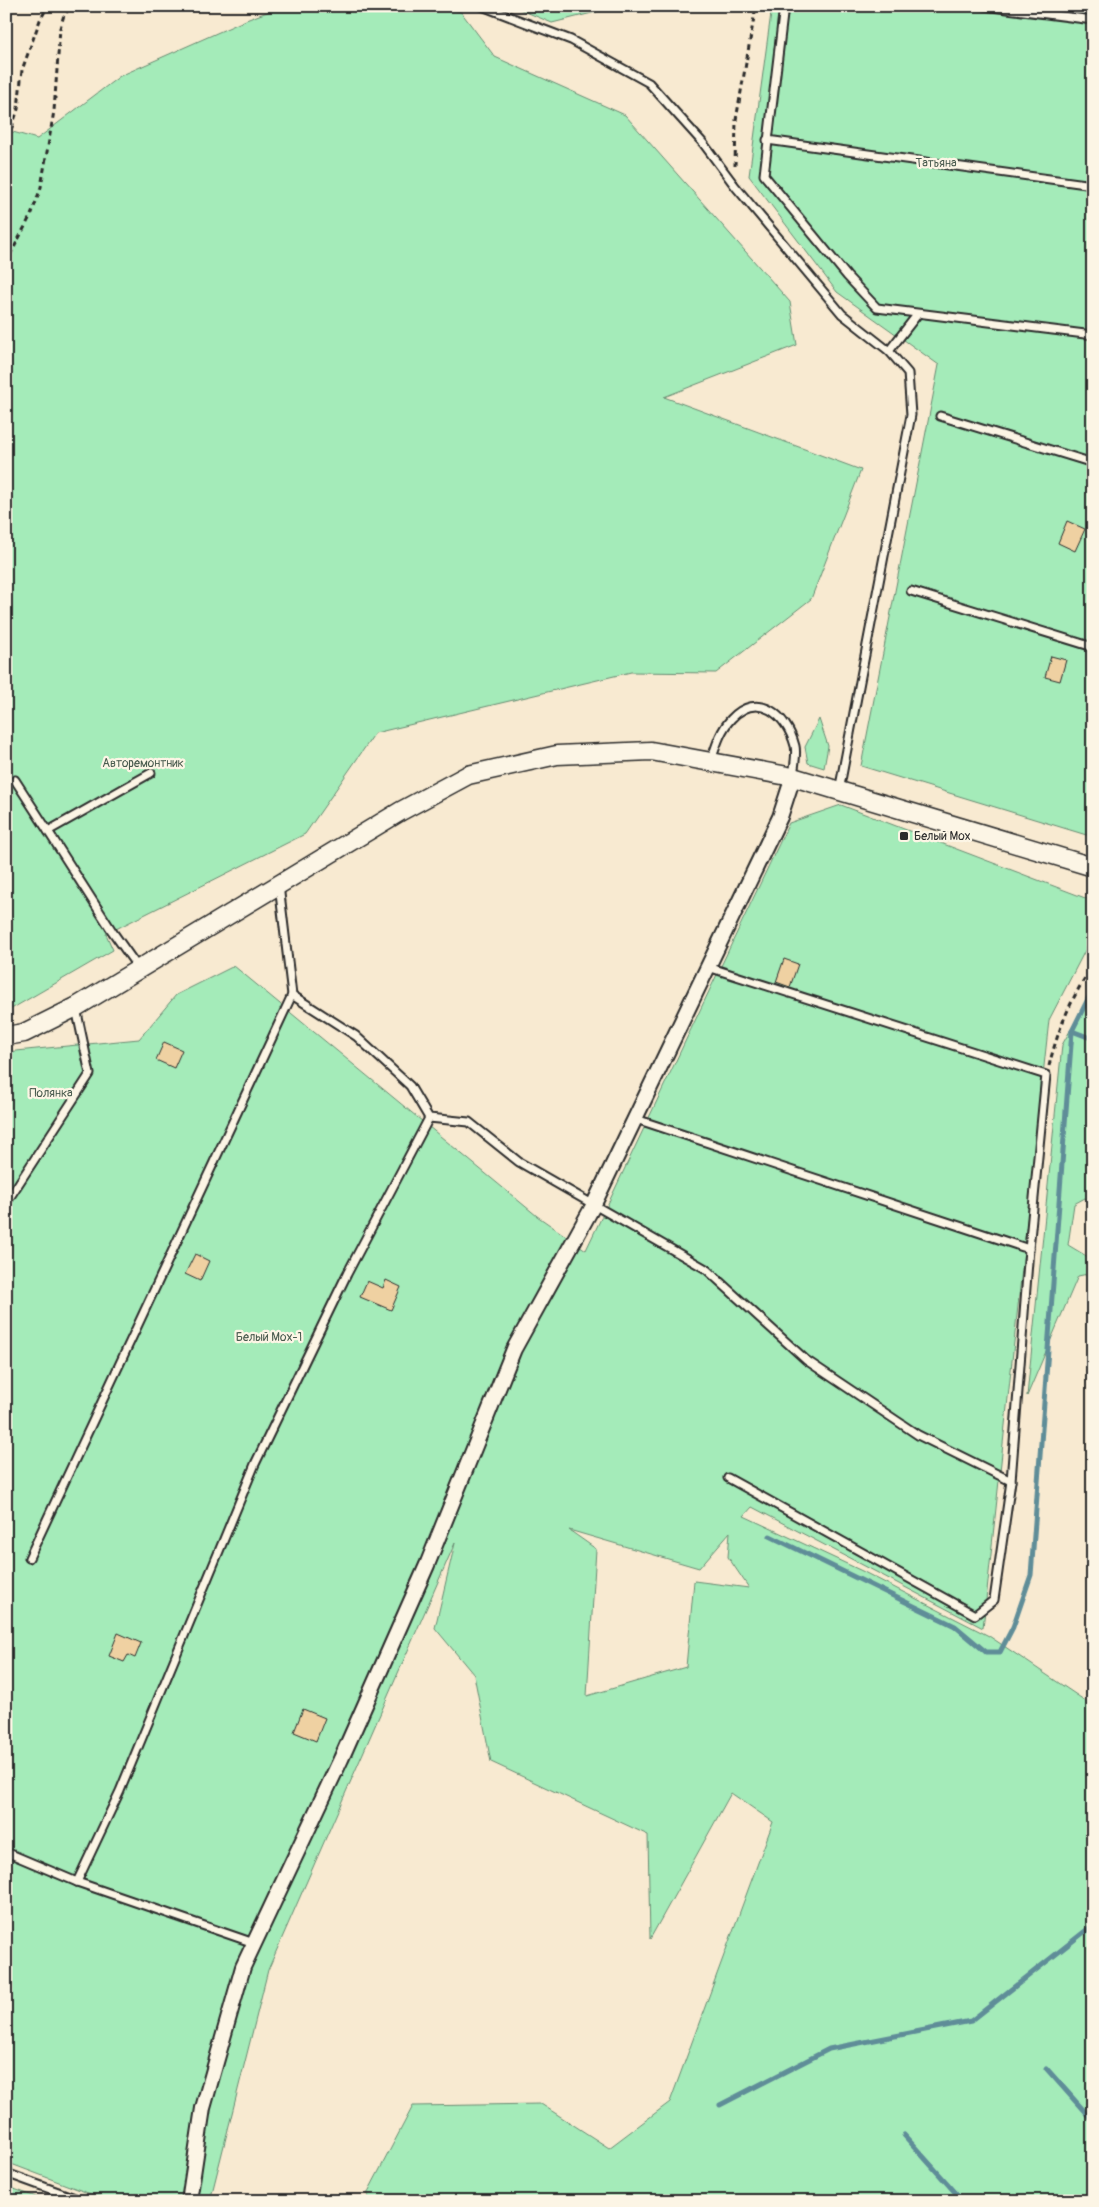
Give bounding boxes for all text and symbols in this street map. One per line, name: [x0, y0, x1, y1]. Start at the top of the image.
park label: Татьяна: [916, 156, 957, 171]
park label: Авторемонтник: [102, 756, 184, 771]
place label: Белый Мох: [914, 829, 971, 844]
marker: Белый Мох: [898, 830, 910, 842]
park label: Полянка: [29, 1086, 73, 1101]
park label: Белый Мох-1: [236, 1330, 302, 1345]

